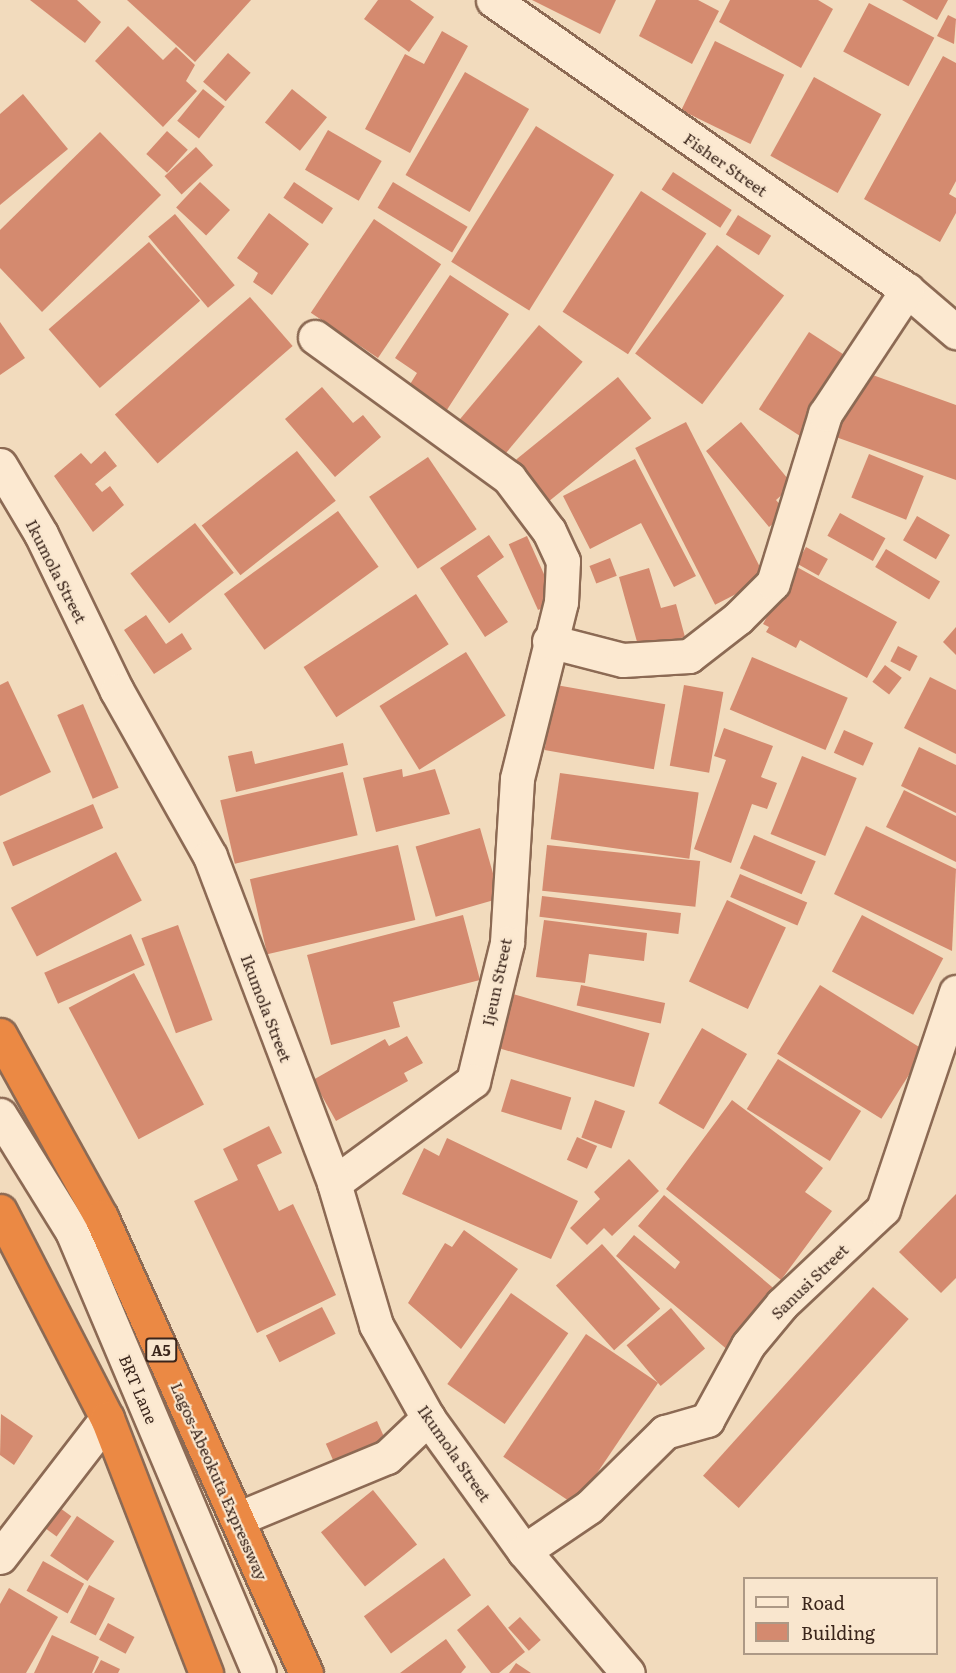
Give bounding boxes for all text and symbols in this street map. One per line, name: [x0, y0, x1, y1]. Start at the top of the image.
street label: Fisher Street: [681, 128, 771, 200]
street label: Ikumola Street: [23, 516, 91, 626]
street label: Ijeun Street: [477, 936, 515, 1028]
street label: Ikumola Street: [238, 951, 296, 1065]
street label: Sanusi Street: [766, 1239, 852, 1323]
road number: A5: [144, 1338, 178, 1362]
street label: BRT Lane: [116, 1351, 162, 1427]
street label: Lagos-Abeokuta Expressway: [168, 1379, 272, 1583]
street label: Ikumola Street: [415, 1401, 495, 1505]
legend: [743, 1577, 938, 1655]
text: Road: [801, 1589, 845, 1616]
text: Building: [801, 1619, 875, 1646]

